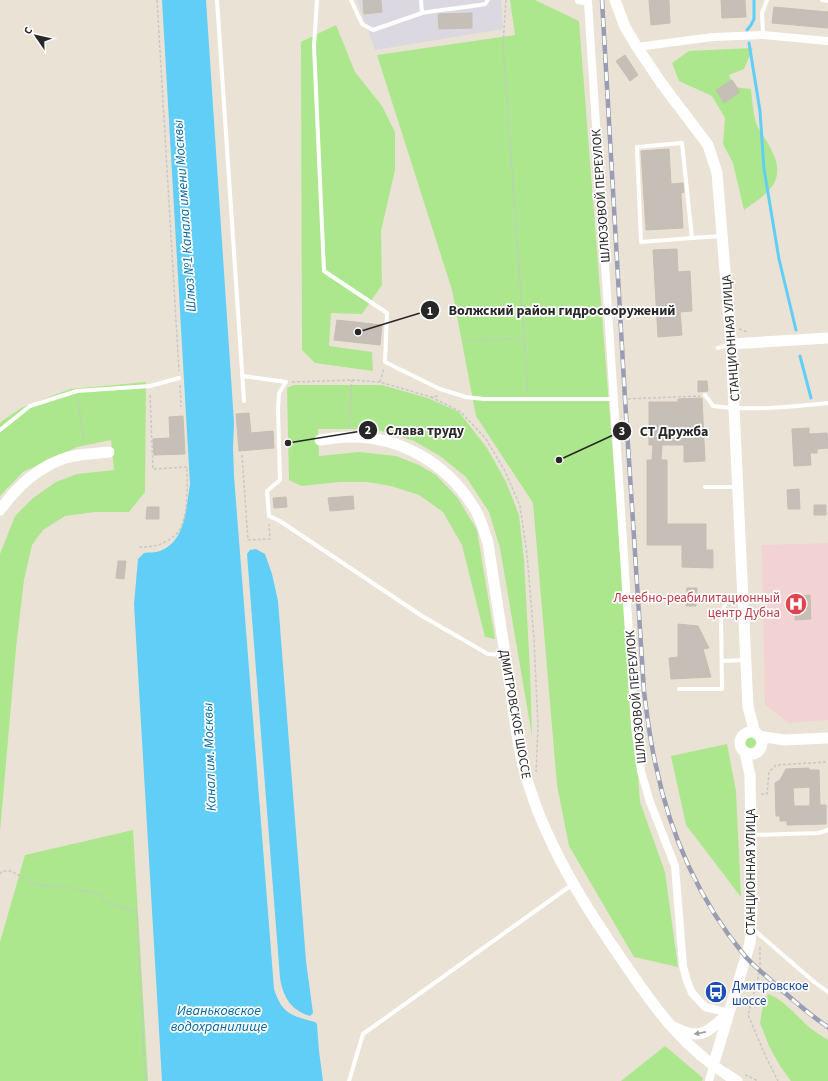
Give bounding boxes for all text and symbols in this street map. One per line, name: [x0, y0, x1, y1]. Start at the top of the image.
north arrow: [16, 16, 56, 56]
text: С: [20, 23, 36, 38]
water label: Шлюз №1 Канала имени Москвы: [168, 119, 202, 313]
street label: ШЛЮЗОВОЙ ПЕРЕУЛОК: [587, 128, 615, 263]
street label: СТАНЦИОННАЯ УЛИЦА: [718, 273, 744, 402]
callout: Волжский район гидросооружений: [420, 297, 683, 323]
text: Волжский район гидросооружений: [449, 301, 675, 321]
text: 1: [427, 303, 433, 320]
callout: Слава труду: [358, 417, 472, 443]
callout: СТ Дружба: [612, 418, 716, 444]
text: Слава труду: [386, 421, 465, 441]
text: 2: [365, 422, 371, 439]
text: СТ Дружба: [640, 422, 708, 442]
text: 3: [619, 423, 625, 440]
place label: Лечебно-реабилитационный центр Дубна: [613, 589, 780, 622]
hospital icon: Лечебно-реабилитационный центр Дубна: [783, 591, 809, 617]
street label: ШЛЮЗОВОЙ ПЕРЕУЛОК: [621, 629, 651, 764]
street label: ДМИТРОВСКОЕ ШОССЕ: [495, 648, 535, 780]
water label: Канал им. Москвы: [198, 702, 222, 812]
street label: СТАНЦИОННАЯ УЛИЦА: [742, 808, 760, 935]
place label: Дмитровское шоссе: [732, 977, 808, 1010]
bus stop icon: Дмитровское шоссе: [703, 979, 729, 1005]
water label: Иваньковское водохранилище: [171, 1001, 268, 1037]
one-way arrow: [694, 1030, 707, 1036]

